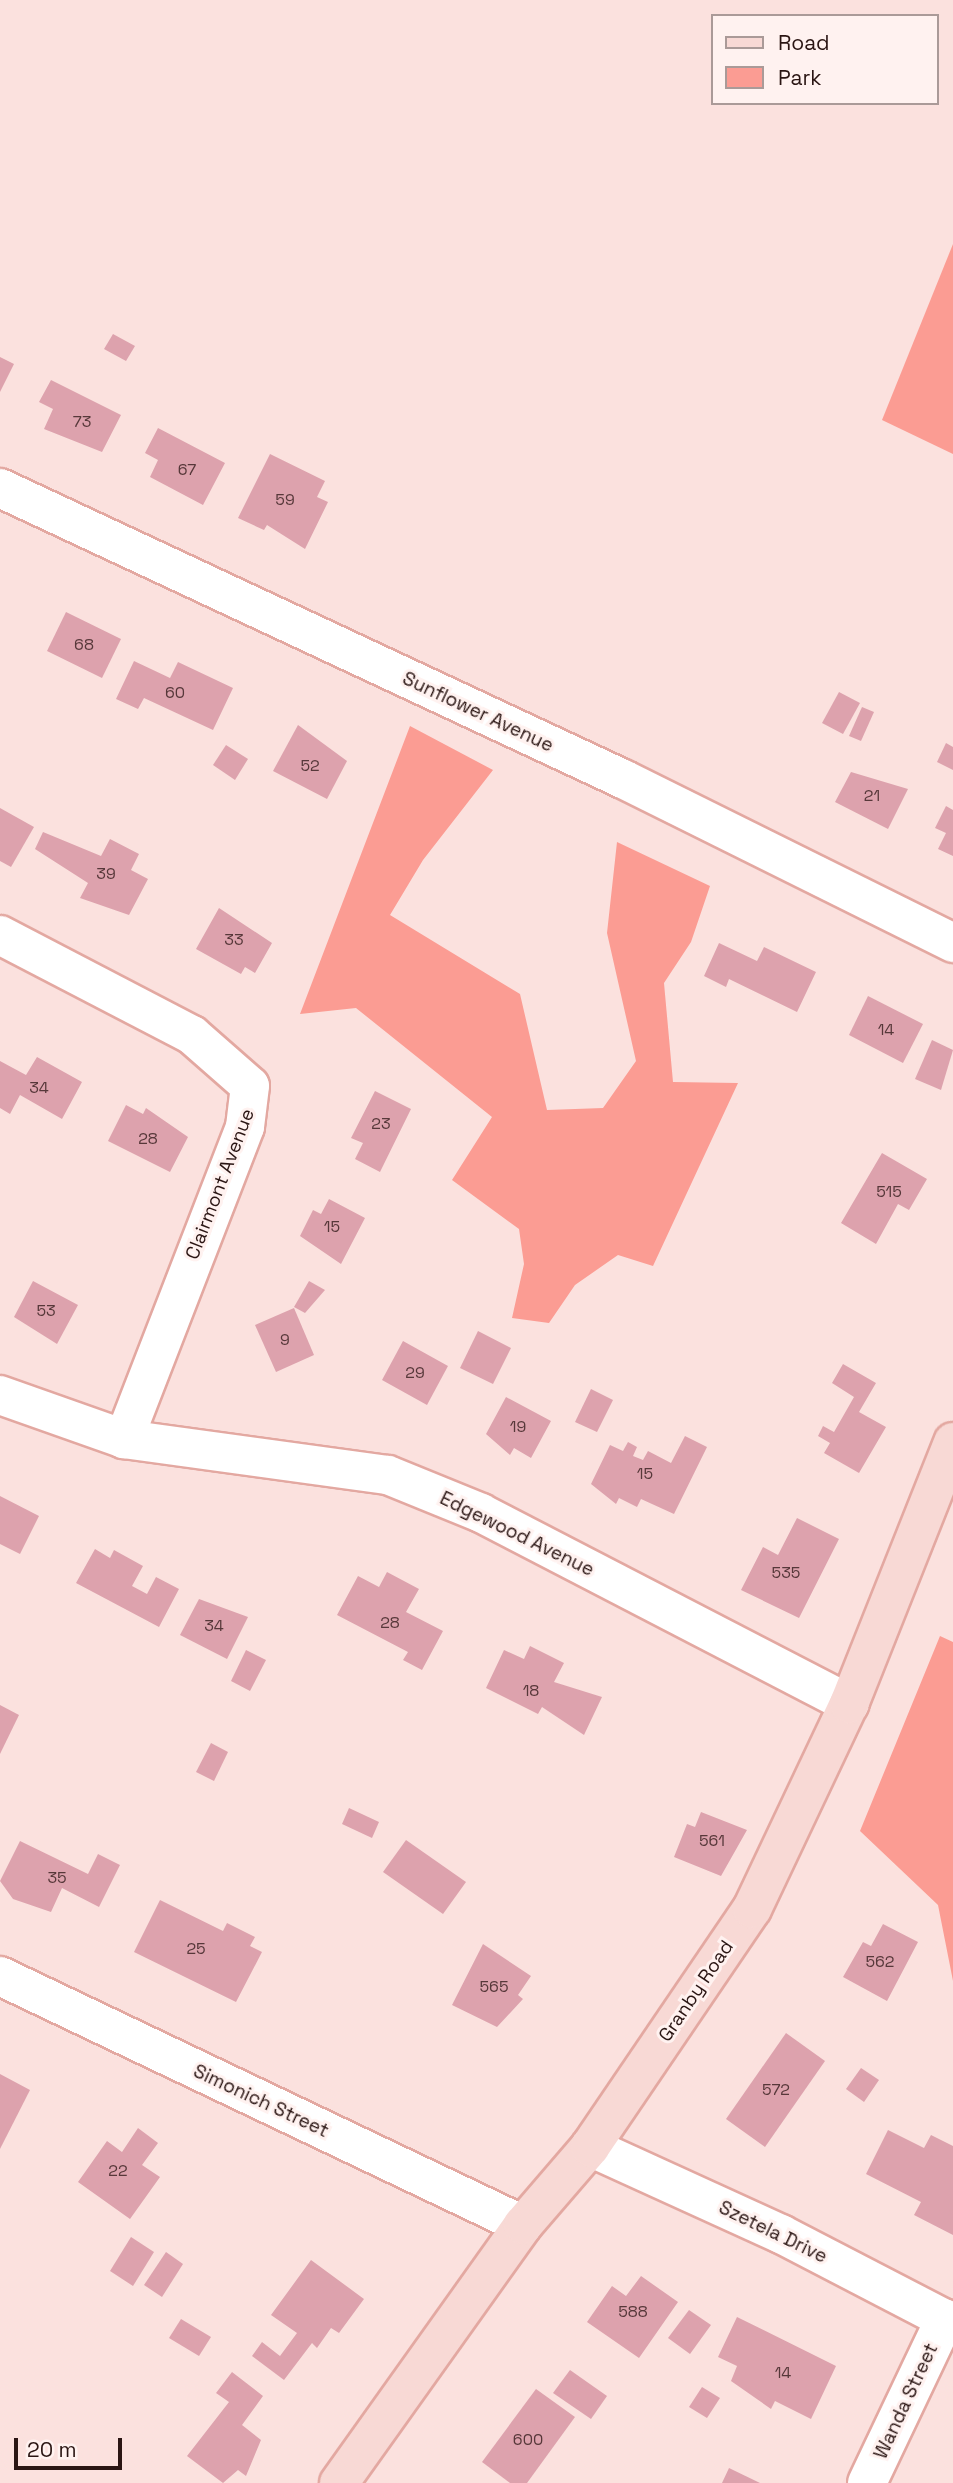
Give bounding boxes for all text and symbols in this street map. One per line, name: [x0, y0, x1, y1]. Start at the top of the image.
legend: [712, 14, 939, 105]
text: Road: [778, 29, 830, 56]
text: Park: [778, 64, 822, 91]
house number: 73: [73, 412, 91, 432]
house number: 67: [178, 460, 196, 480]
house number: 59: [275, 490, 295, 510]
house number: 68: [74, 635, 94, 655]
street label: Sunflower Avenue: [399, 667, 557, 757]
house number: 60: [165, 683, 185, 703]
house number: 52: [300, 756, 320, 776]
house number: 21: [864, 786, 880, 806]
house number: 39: [96, 864, 116, 884]
house number: 33: [224, 930, 244, 950]
house number: 14: [878, 1020, 894, 1040]
house number: 34: [29, 1078, 49, 1098]
street label: Clairmont Avenue: [181, 1105, 259, 1263]
house number: 23: [371, 1114, 391, 1134]
house number: 28: [138, 1129, 158, 1149]
house number: 515: [876, 1182, 902, 1202]
house number: 15: [324, 1217, 340, 1237]
house number: 53: [36, 1301, 56, 1321]
house number: 9: [280, 1330, 290, 1350]
house number: 29: [405, 1363, 425, 1383]
house number: 19: [510, 1417, 526, 1437]
house number: 15: [637, 1464, 653, 1484]
street label: Edgewood Avenue: [436, 1487, 598, 1581]
house number: 535: [772, 1563, 800, 1583]
house number: 28: [380, 1613, 400, 1633]
house number: 34: [204, 1616, 224, 1636]
house number: 18: [523, 1681, 539, 1701]
house number: 561: [699, 1831, 725, 1851]
house number: 35: [47, 1868, 67, 1888]
street label: Granby Road: [654, 1936, 738, 2046]
house number: 25: [186, 1939, 206, 1959]
house number: 562: [866, 1952, 894, 1972]
house number: 565: [480, 1977, 508, 1997]
street label: Simonich Street: [190, 2060, 332, 2142]
house number: 572: [762, 2080, 790, 2100]
house number: 22: [108, 2161, 128, 2181]
street label: Szetela Drive: [715, 2196, 831, 2268]
house number: 588: [618, 2302, 648, 2322]
street label: Wanda Street: [869, 2339, 943, 2463]
house number: 14: [775, 2363, 791, 2383]
scale bar: [18, 2424, 126, 2468]
house number: 600: [513, 2430, 543, 2450]
text: 20 m: [27, 2436, 77, 2463]

